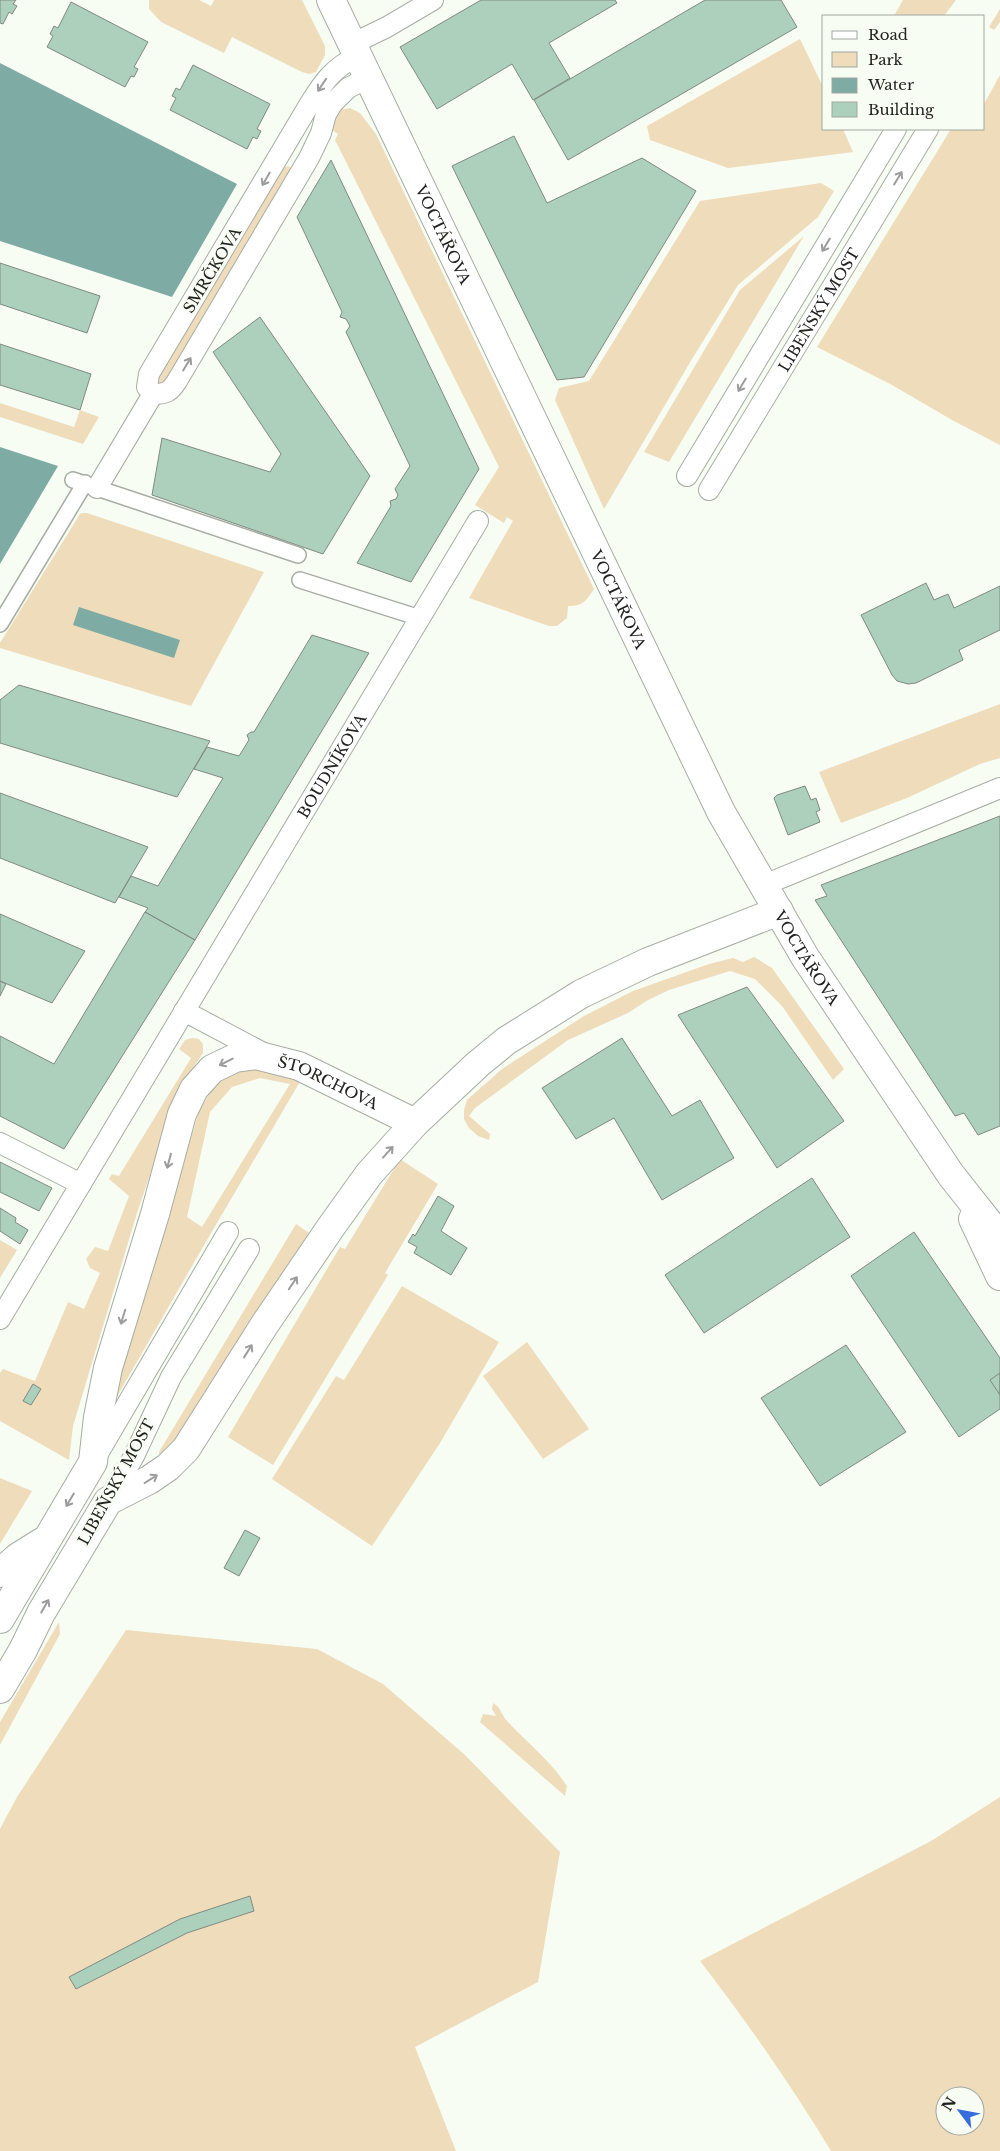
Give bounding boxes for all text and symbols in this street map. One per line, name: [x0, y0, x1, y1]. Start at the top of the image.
legend: [822, 15, 985, 130]
text: Road: [868, 25, 908, 44]
text: Park: [868, 50, 904, 69]
text: Water: [867, 75, 915, 94]
one-way arrow: [317, 78, 327, 92]
text: Building: [868, 100, 935, 119]
one-way arrow: [261, 171, 271, 185]
one-way arrow: [894, 171, 904, 185]
street label: VOCTÁŘOVA: [411, 181, 476, 287]
street label: SMRČKOVA: [179, 223, 245, 316]
one-way arrow: [820, 238, 830, 252]
street label: LIBEŇSKÝ MOST: [774, 244, 863, 375]
one-way arrow: [182, 358, 192, 372]
one-way arrow: [736, 377, 746, 391]
street label: VOCTÁŘOVA: [587, 546, 651, 652]
street label: BOUDNÍKOVA: [293, 710, 370, 821]
street label: VOCTÁŘOVA: [770, 906, 844, 1009]
street label: ŠTORCHOVA: [276, 1051, 382, 1113]
one-way arrow: [219, 1058, 234, 1067]
one-way arrow: [383, 1146, 394, 1159]
one-way arrow: [164, 1152, 174, 1168]
one-way arrow: [287, 1276, 298, 1290]
one-way arrow: [118, 1308, 128, 1324]
one-way arrow: [243, 1344, 253, 1358]
street label: LIBEŇSKÝ MOST: [74, 1416, 158, 1548]
one-way arrow: [143, 1473, 157, 1483]
one-way arrow: [65, 1493, 75, 1507]
one-way arrow: [40, 1599, 50, 1614]
north arrow: [935, 2086, 985, 2136]
text: N: [938, 2094, 960, 2114]

